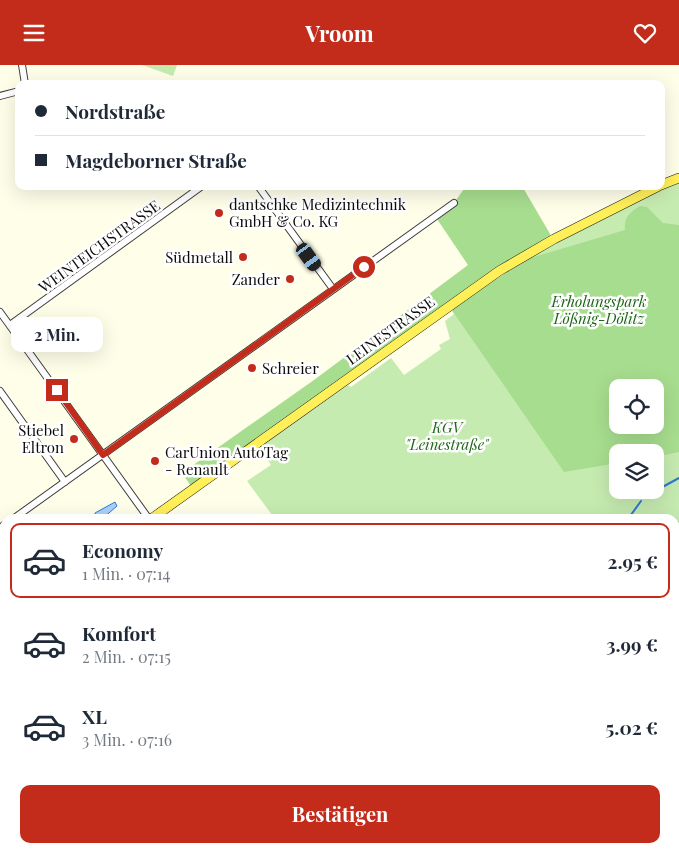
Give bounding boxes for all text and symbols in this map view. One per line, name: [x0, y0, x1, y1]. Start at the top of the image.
text: Vroom: [305, 18, 374, 48]
icon: menu: [20, 19, 48, 47]
icon: heart: [631, 19, 659, 47]
text: Nordstraße: [65, 98, 165, 124]
text: Magdeborner Straße: [65, 147, 247, 173]
place label: dantschke Medizintechnik GmbH & Co. KG: [229, 194, 407, 231]
street label: WEINTEICHSTRASSE: [33, 195, 164, 297]
marker: dantschke Medizintechnik GmbH & Co. KG: [213, 207, 225, 219]
car: [294, 240, 323, 274]
place label: Südmetall: [165, 247, 233, 267]
marker: Südmetall: [237, 251, 249, 263]
route start: [353, 256, 375, 278]
place label: Zander: [232, 269, 280, 289]
marker: Zander: [284, 273, 296, 285]
street label: LEINESTRASSE: [342, 291, 438, 369]
park label: Erholungspark Lößnig-Dölitz: [551, 291, 647, 328]
callout: 2 Min.: [11, 317, 103, 353]
text: 2 Min.: [34, 324, 80, 345]
place label: Schreier: [262, 358, 319, 378]
marker: Schreier: [246, 362, 258, 374]
route end: [46, 379, 68, 401]
map controls: [609, 379, 664, 499]
button: locate: [609, 379, 664, 434]
park label: KGV "Leinestraße": [405, 417, 490, 454]
place label: Stiebel Eltron: [18, 420, 64, 457]
marker: Stiebel Eltron: [68, 433, 80, 445]
place label: CarUnion AutoTag - Renault: [165, 442, 288, 479]
button: layers: [609, 444, 664, 499]
marker: CarUnion AutoTag - Renault: [149, 455, 161, 467]
text: Economy: [82, 537, 163, 563]
icon: car: [22, 538, 67, 583]
text: 2.95 €: [608, 548, 658, 574]
text: 1 Min. · 07:14: [82, 563, 170, 584]
text: Komfort: [82, 620, 156, 646]
icon: car: [22, 621, 67, 666]
text: 3.99 €: [606, 631, 658, 657]
text: 2 Min. · 07:15: [82, 646, 171, 667]
text: XL: [82, 703, 107, 729]
icon: car: [22, 704, 67, 749]
text: 5.02 €: [606, 714, 658, 740]
text: 3 Min. · 07:16: [82, 729, 172, 750]
button: Bestätigen: [20, 785, 660, 843]

